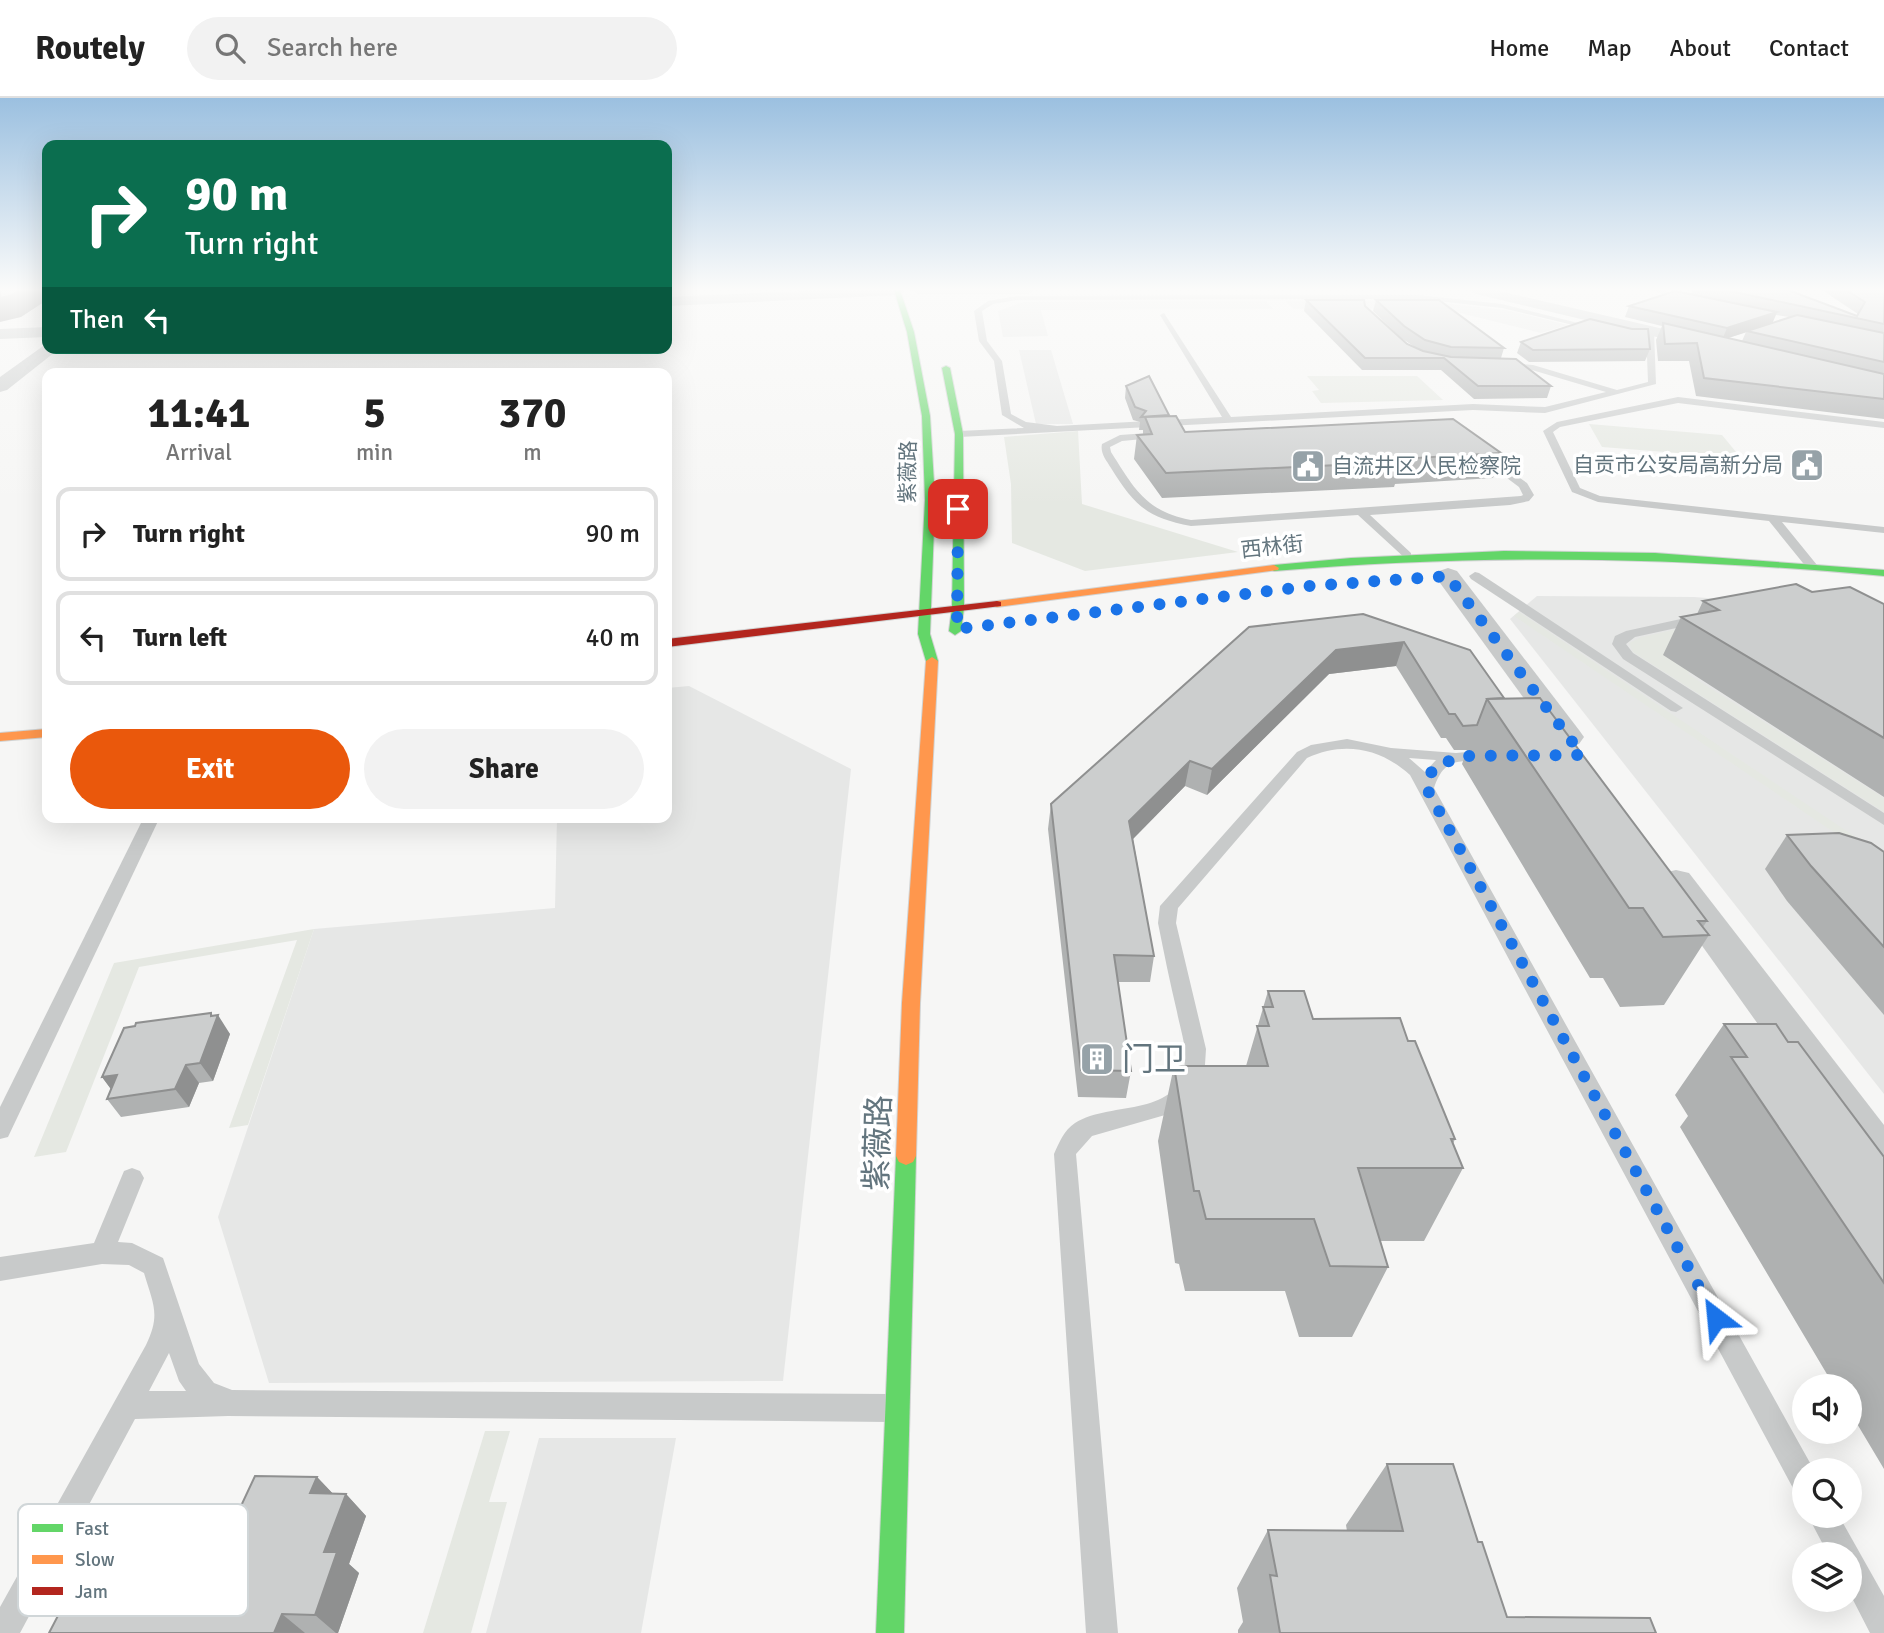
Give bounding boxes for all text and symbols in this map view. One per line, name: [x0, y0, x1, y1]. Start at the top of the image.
search box: [187, 17, 677, 80]
text: Routely: [35, 28, 145, 69]
icon: search: [211, 29, 249, 67]
text: Search here: [267, 32, 398, 64]
text: Home: [1489, 33, 1549, 63]
text: Map: [1587, 33, 1632, 63]
text: About: [1670, 33, 1731, 63]
text: Contact: [1769, 33, 1849, 63]
text: 90 m: [185, 164, 288, 224]
icon: right: [70, 168, 161, 259]
text: Turn right: [185, 224, 318, 263]
icon: left: [138, 301, 176, 339]
text: Then: [70, 304, 124, 336]
text: 11:41: [147, 388, 251, 439]
text: 5: [363, 388, 386, 439]
text: 370: [498, 388, 567, 439]
text: Arrival: [166, 438, 232, 467]
text: min: [356, 438, 393, 467]
text: m: [523, 438, 542, 467]
street label: 紫薇路: [894, 440, 922, 504]
public building icon: 自贡市公安局高新分局: [1788, 446, 1826, 484]
public building icon: 自流井区人民检察院: [1289, 447, 1327, 485]
place label: 自贡市公安局高新分局: [1573, 452, 1783, 478]
place label: 自流井区人民检察院: [1332, 453, 1521, 479]
pin: [928, 479, 988, 539]
icon: arrive: [939, 490, 977, 528]
icon: right: [74, 515, 112, 553]
text: Turn right: [133, 518, 245, 550]
text: 90 m: [585, 518, 640, 550]
street label: 西林街: [1239, 531, 1305, 563]
icon: left: [74, 619, 112, 657]
text: Turn left: [133, 622, 227, 654]
text: 40 m: [585, 622, 640, 654]
button: Exit: [70, 729, 350, 809]
button: Share: [364, 729, 644, 809]
building icon: 门卫: [1078, 1040, 1116, 1078]
place label: 门卫: [1122, 1040, 1186, 1079]
street label: 紫薇路: [857, 1094, 899, 1192]
position arrow: [1679, 1281, 1753, 1355]
map controls: [1792, 1374, 1862, 1612]
button: sound: [1792, 1374, 1862, 1444]
button: search: [1792, 1458, 1862, 1528]
legend: [18, 1504, 248, 1616]
text: Fast: [75, 1517, 109, 1541]
button: layers: [1792, 1542, 1862, 1612]
text: Slow: [75, 1548, 115, 1572]
text: Jam: [75, 1580, 108, 1604]

